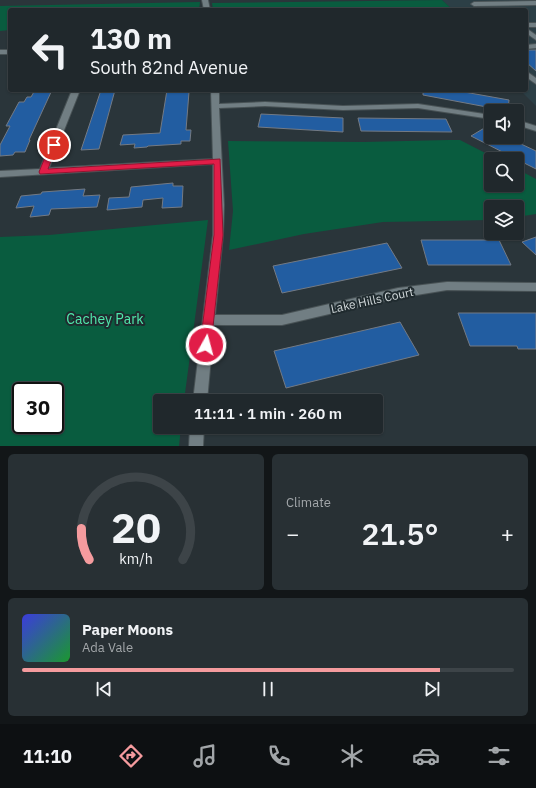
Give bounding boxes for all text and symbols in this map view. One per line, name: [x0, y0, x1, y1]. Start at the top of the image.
text: 130 m: [90, 20, 172, 57]
icon: left: [24, 24, 76, 76]
text: South 82nd Avenue: [90, 56, 248, 79]
map controls: [484, 104, 524, 240]
button: sound: [484, 104, 524, 144]
pin: [37, 128, 71, 162]
icon: arrive: [43, 134, 65, 156]
button: search: [484, 152, 524, 192]
button: layers: [484, 200, 524, 240]
street label: Lake Hills Court: [329, 284, 415, 316]
park label: Cachey Park: [66, 310, 144, 328]
position arrow: [185, 324, 227, 366]
speed limit sign: 30: [12, 382, 64, 434]
text: 11:11 · 1 min · 260 m: [194, 404, 342, 423]
text: Climate: [286, 494, 331, 511]
text: 20: [111, 500, 161, 554]
text: 21.5°: [361, 514, 439, 553]
text: −: [286, 519, 299, 548]
text: +: [501, 519, 514, 548]
text: km/h: [119, 549, 153, 568]
text: Paper Moons: [82, 620, 173, 639]
text: Ada Vale: [82, 639, 133, 656]
icon: previous: [93, 678, 115, 700]
icon: pause: [257, 678, 279, 700]
icon: next: [421, 678, 443, 700]
icon: directions: [117, 742, 145, 770]
icon: music: [191, 742, 219, 770]
icon: phone: [265, 742, 293, 770]
icon: climate: [338, 742, 366, 770]
icon: car: [412, 742, 440, 770]
icon: filters: [485, 742, 513, 770]
text: 11:10: [23, 745, 72, 768]

